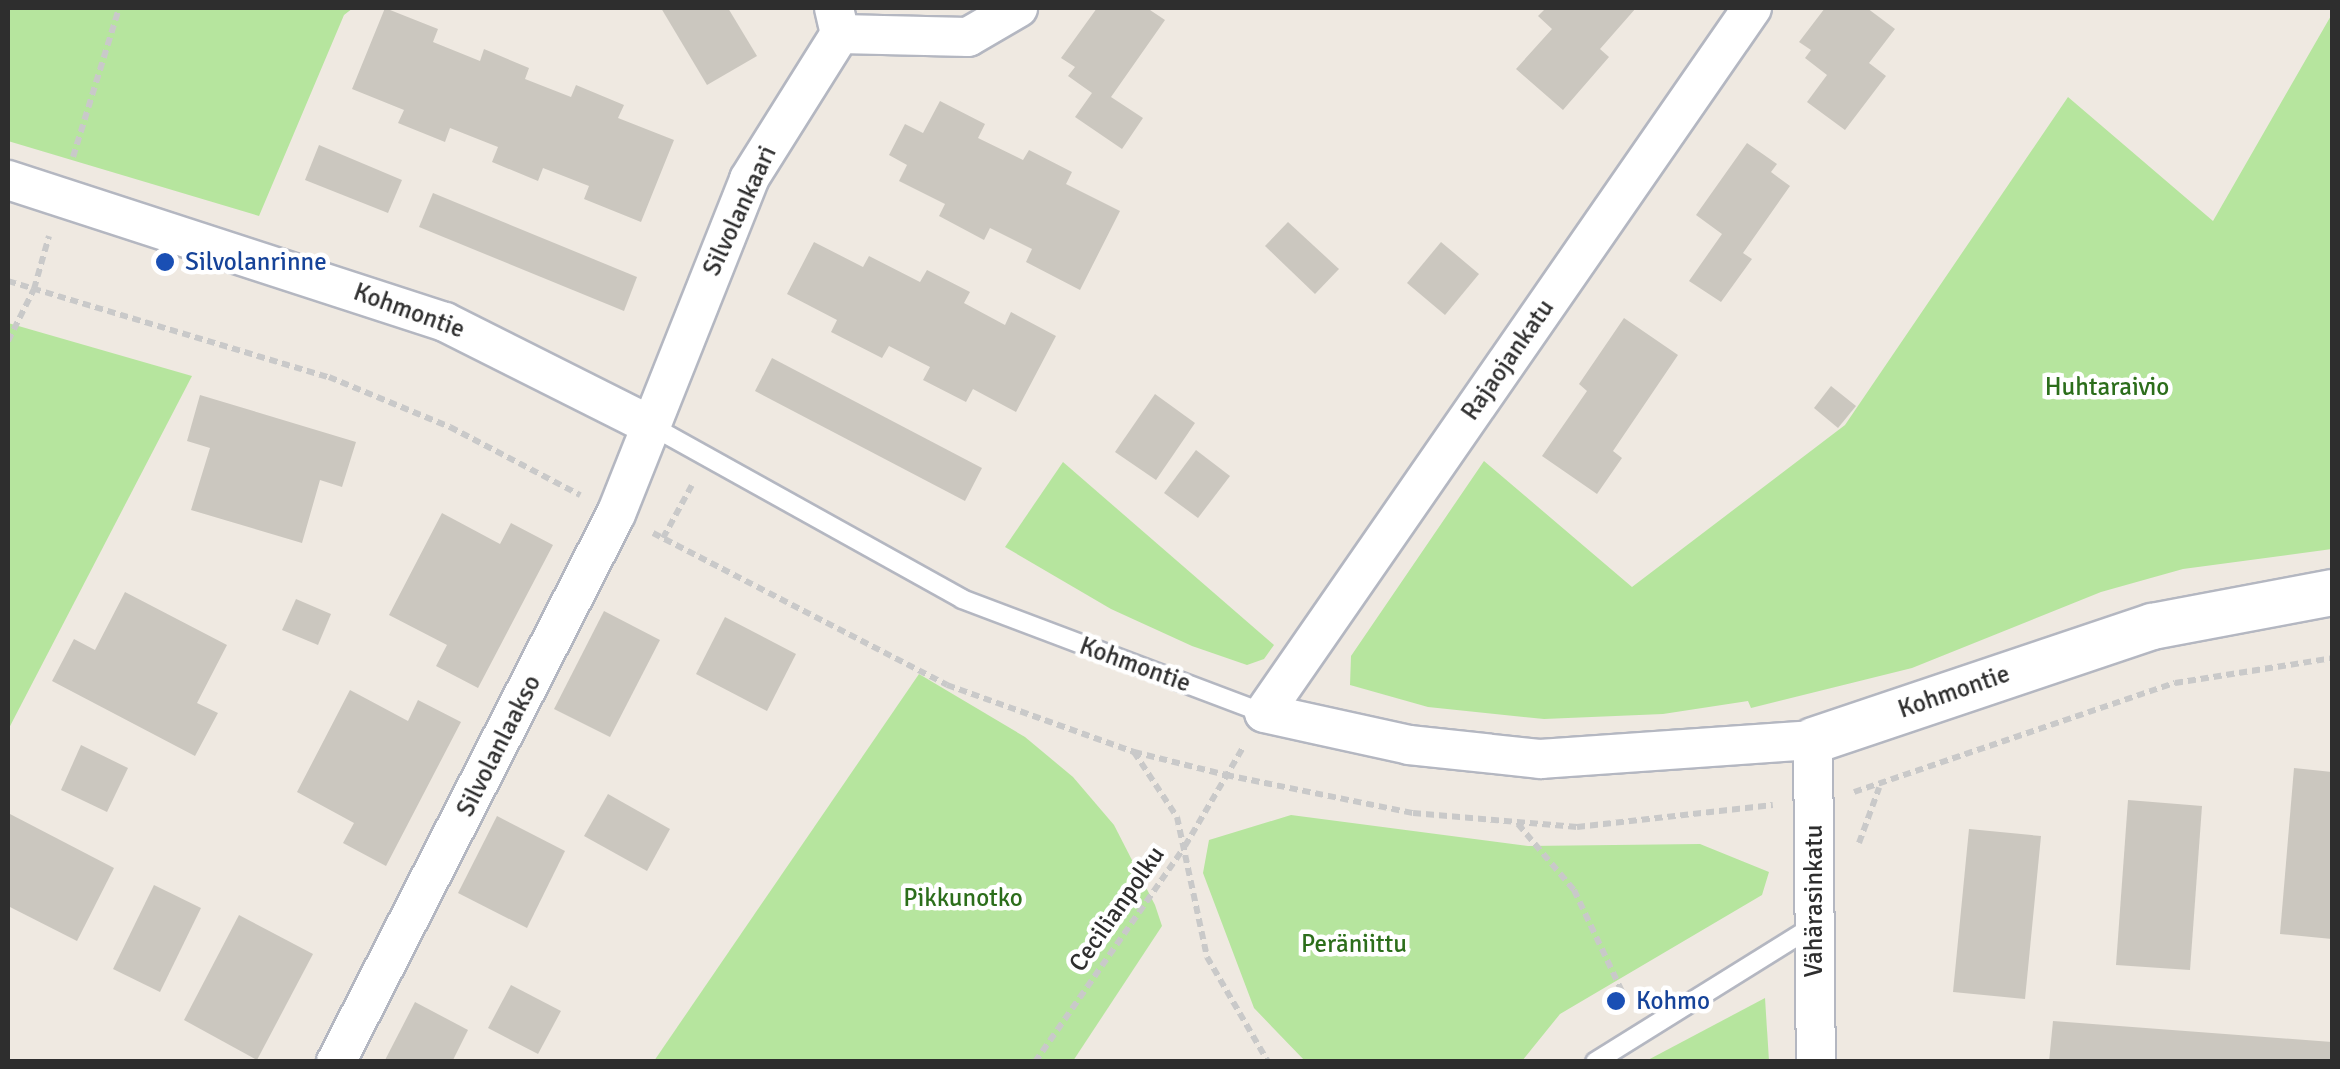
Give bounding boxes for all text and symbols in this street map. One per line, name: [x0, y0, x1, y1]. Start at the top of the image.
street label: Silvolankaari: [697, 141, 783, 281]
place label: Silvolanrinne: [185, 247, 327, 277]
marker: Silvolanrinne: [154, 251, 176, 273]
street label: Kohmontie: [349, 277, 469, 345]
street label: Rajaojankatu: [1455, 294, 1561, 426]
park label: Huhtaraivio: [2045, 372, 2169, 402]
street label: Kohmontie: [1075, 631, 1195, 699]
street label: Kohmontie: [1894, 659, 2014, 725]
street label: Silvolanlaakso: [451, 670, 547, 822]
street label: Vähärasinkatu: [1799, 825, 1829, 977]
street label: Cecilianpolku: [1063, 841, 1171, 977]
park label: Pikkunotko: [903, 883, 1023, 913]
park label: Peräniittu: [1301, 929, 1407, 959]
place label: Kohmo: [1636, 986, 1710, 1016]
marker: Kohmo: [1605, 990, 1627, 1012]

